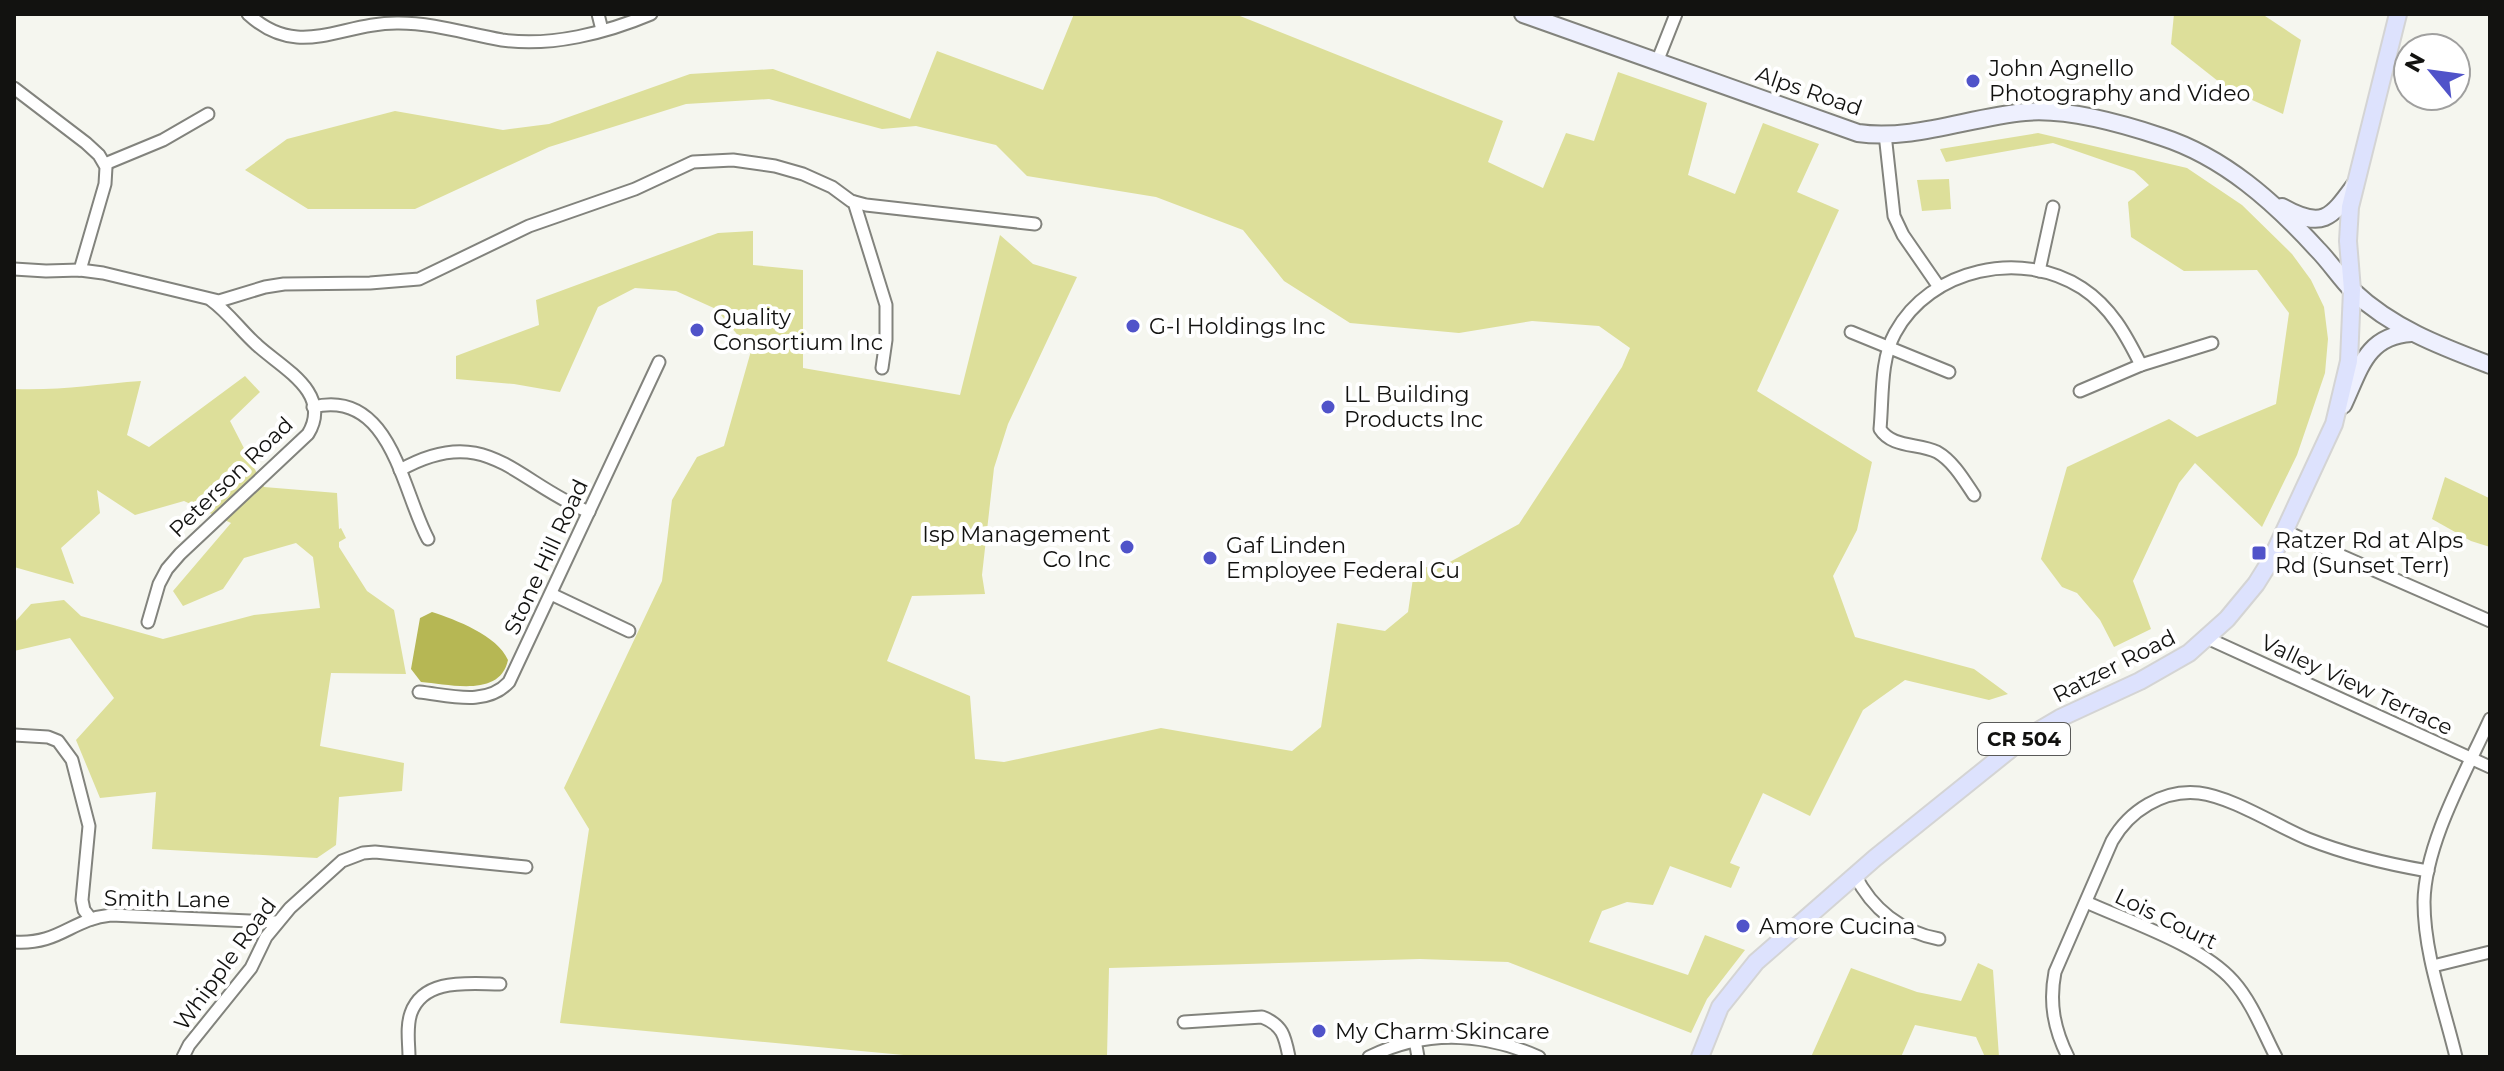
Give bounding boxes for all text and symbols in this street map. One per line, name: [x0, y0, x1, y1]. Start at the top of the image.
north arrow: [2392, 32, 2472, 112]
text: N: [2399, 48, 2431, 77]
place label: John Agnello Photography and Video: [1988, 55, 2250, 107]
street label: Alps Road: [1752, 60, 1866, 122]
marker: John Agnello Photography and Video: [1964, 72, 1982, 90]
place label: Quality Consortium Inc: [713, 304, 883, 356]
place label: G-I Holdings Inc: [1149, 313, 1326, 340]
marker: G-I Holdings Inc: [1124, 317, 1142, 335]
marker: Quality Consortium Inc: [688, 321, 706, 339]
place label: LL Building Products Inc: [1344, 381, 1483, 433]
marker: LL Building Products Inc: [1319, 398, 1337, 416]
street label: Peterson Road: [163, 411, 299, 543]
street label: Stone Hill Road: [498, 475, 594, 639]
place label: Isp Management Co Inc: [922, 521, 1111, 573]
place label: Ratzer Rd at Alps Rd (Sunset Terr): [2275, 527, 2463, 579]
place label: Gaf Linden Employee Federal Cu: [1226, 532, 1460, 584]
marker: Isp Management Co Inc: [1118, 538, 1136, 556]
marker: Ratzer Rd at Alps Rd (Sunset Terr): [2250, 544, 2268, 562]
marker: Gaf Linden Employee Federal Cu: [1201, 549, 1219, 567]
street label: Ratzer Road: [2048, 624, 2180, 708]
street label: Valley View Terrace: [2257, 629, 2457, 741]
road number: CR 504: [1978, 723, 2070, 755]
street label: Lois Court: [2110, 883, 2222, 955]
street label: Smith Lane: [104, 884, 230, 914]
street label: Whipple Road: [168, 892, 282, 1036]
place label: Amore Cucina: [1759, 913, 1915, 940]
marker: Amore Cucina: [1734, 917, 1752, 935]
place label: My Charm Skincare: [1335, 1018, 1550, 1045]
marker: My Charm Skincare: [1310, 1022, 1328, 1040]

